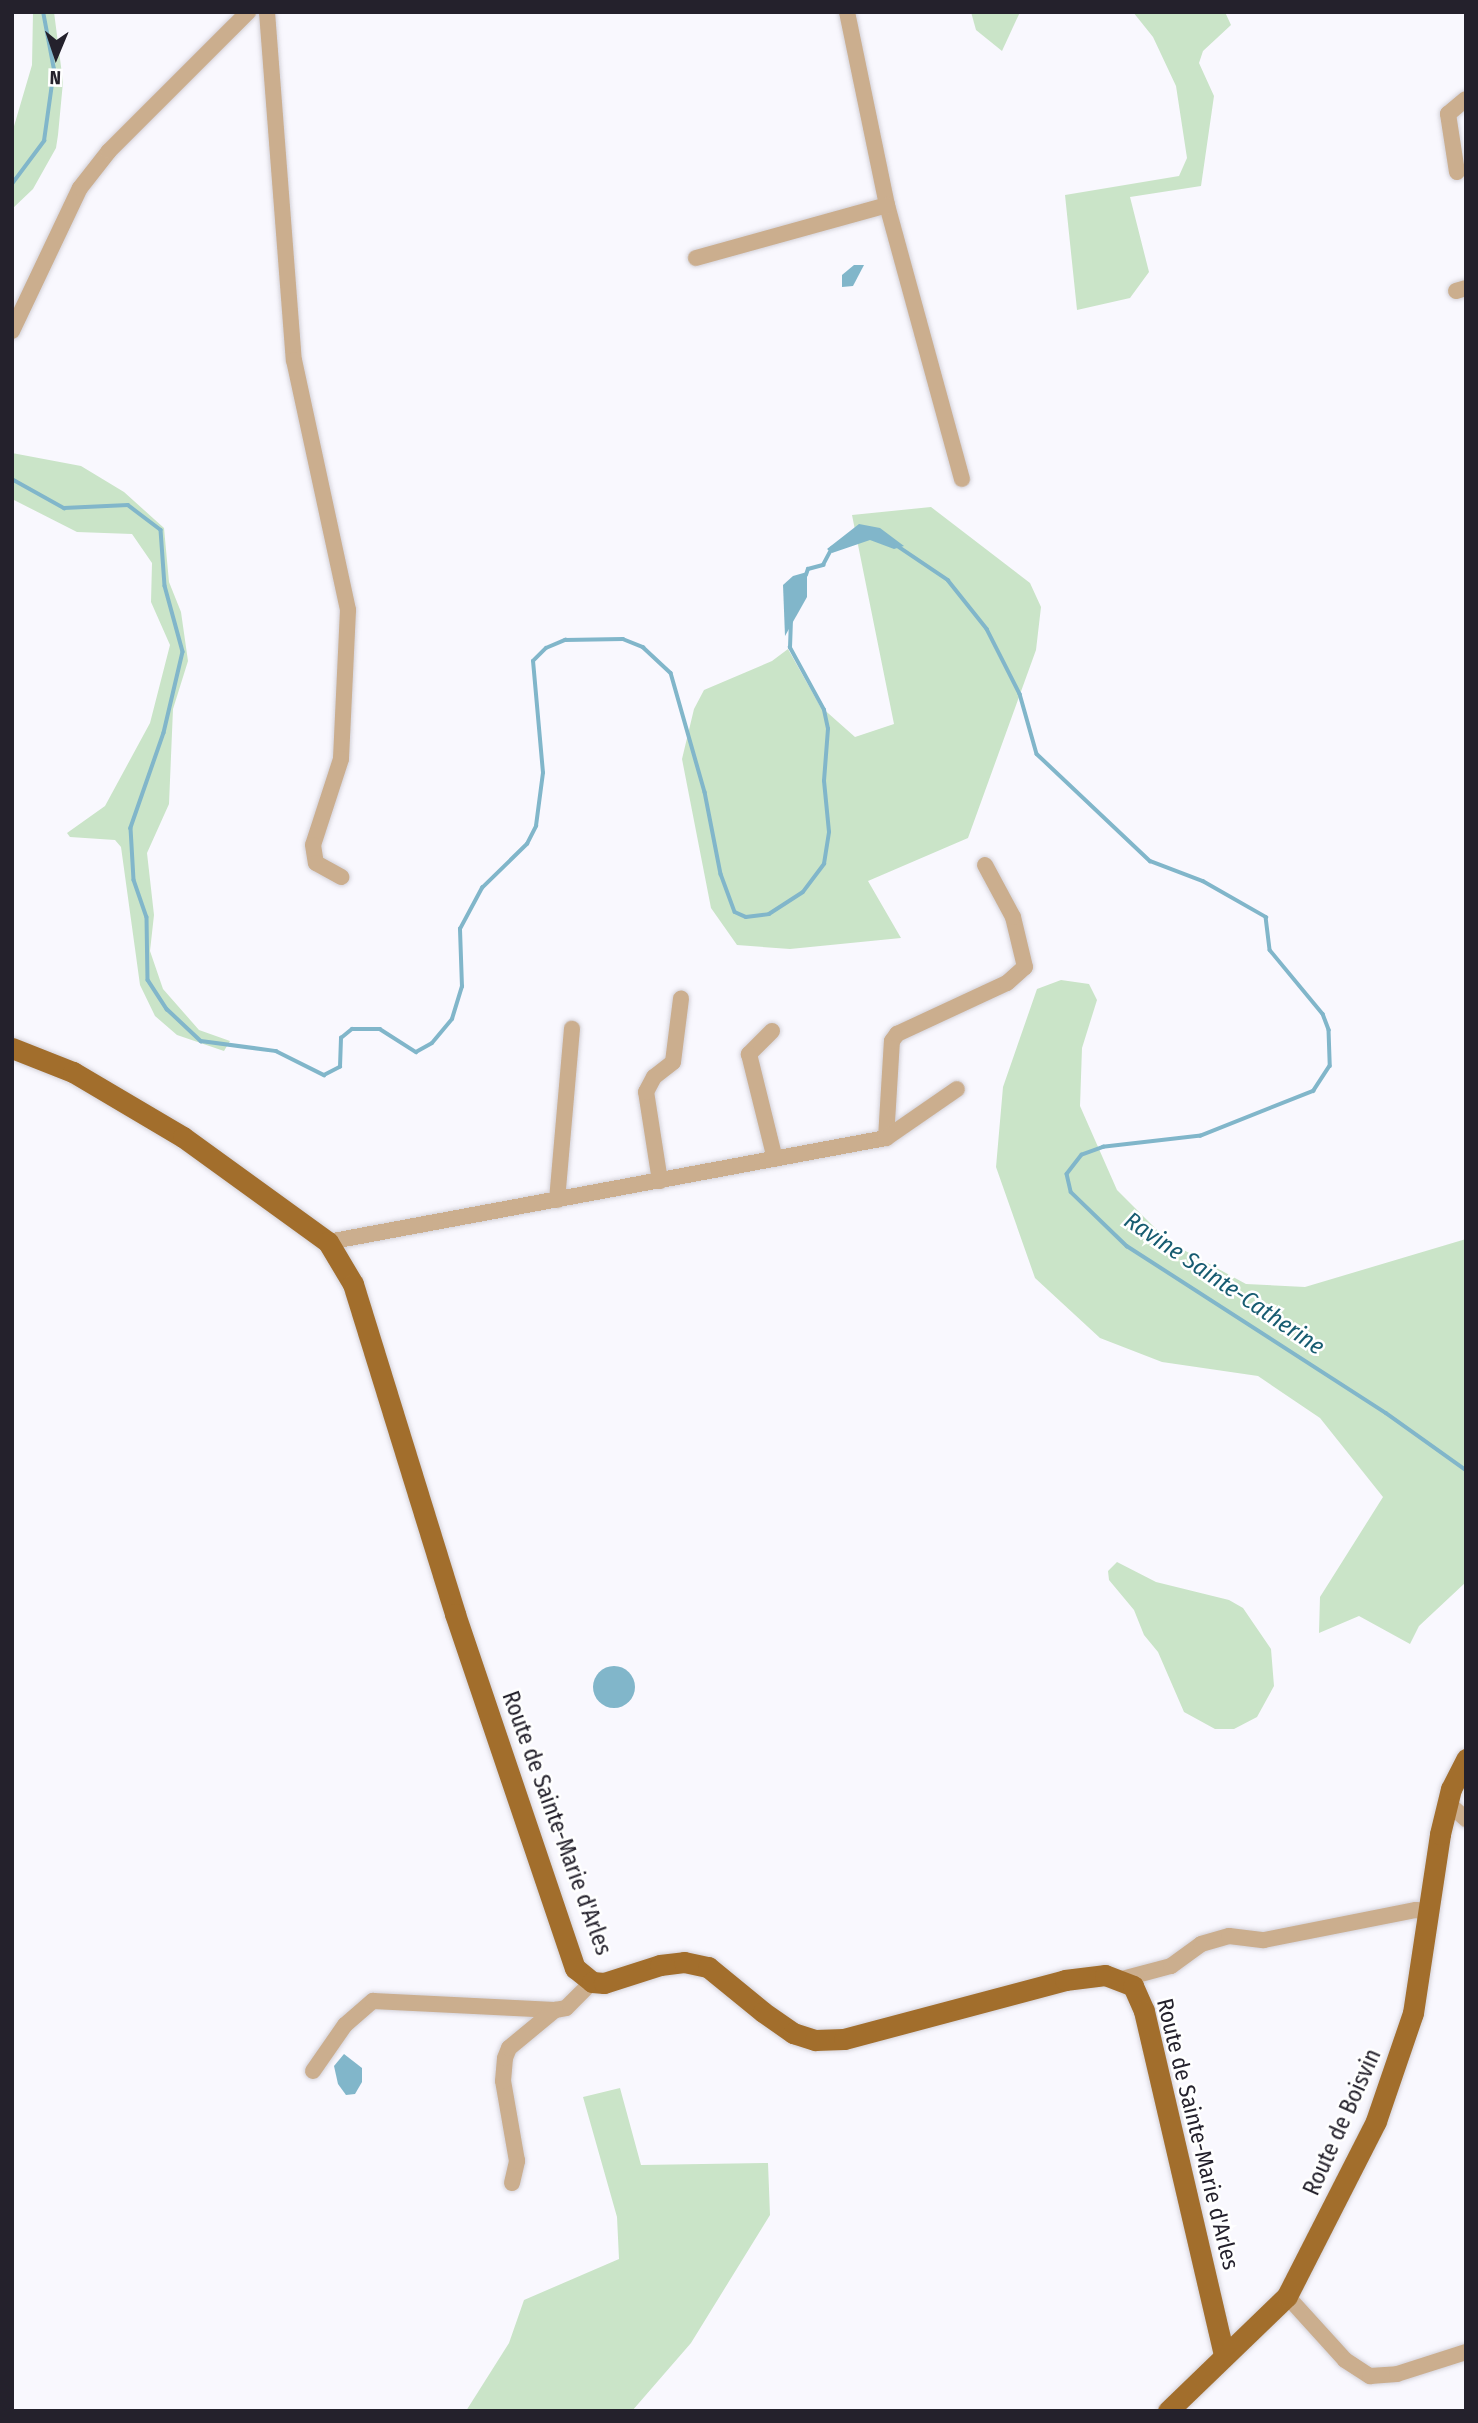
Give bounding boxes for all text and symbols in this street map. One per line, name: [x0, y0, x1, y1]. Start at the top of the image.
north arrow: [21, 21, 91, 91]
text: N: [49, 66, 61, 89]
water label: Ravine Sainte-Catherine: [1118, 1206, 1330, 1362]
street label: Route de Sainte-Marie d'Arles: [496, 1687, 618, 1959]
street label: Route de Sainte-Marie d'Arles: [1151, 1995, 1245, 2273]
street label: Route de Boisvin: [1297, 2044, 1387, 2200]

